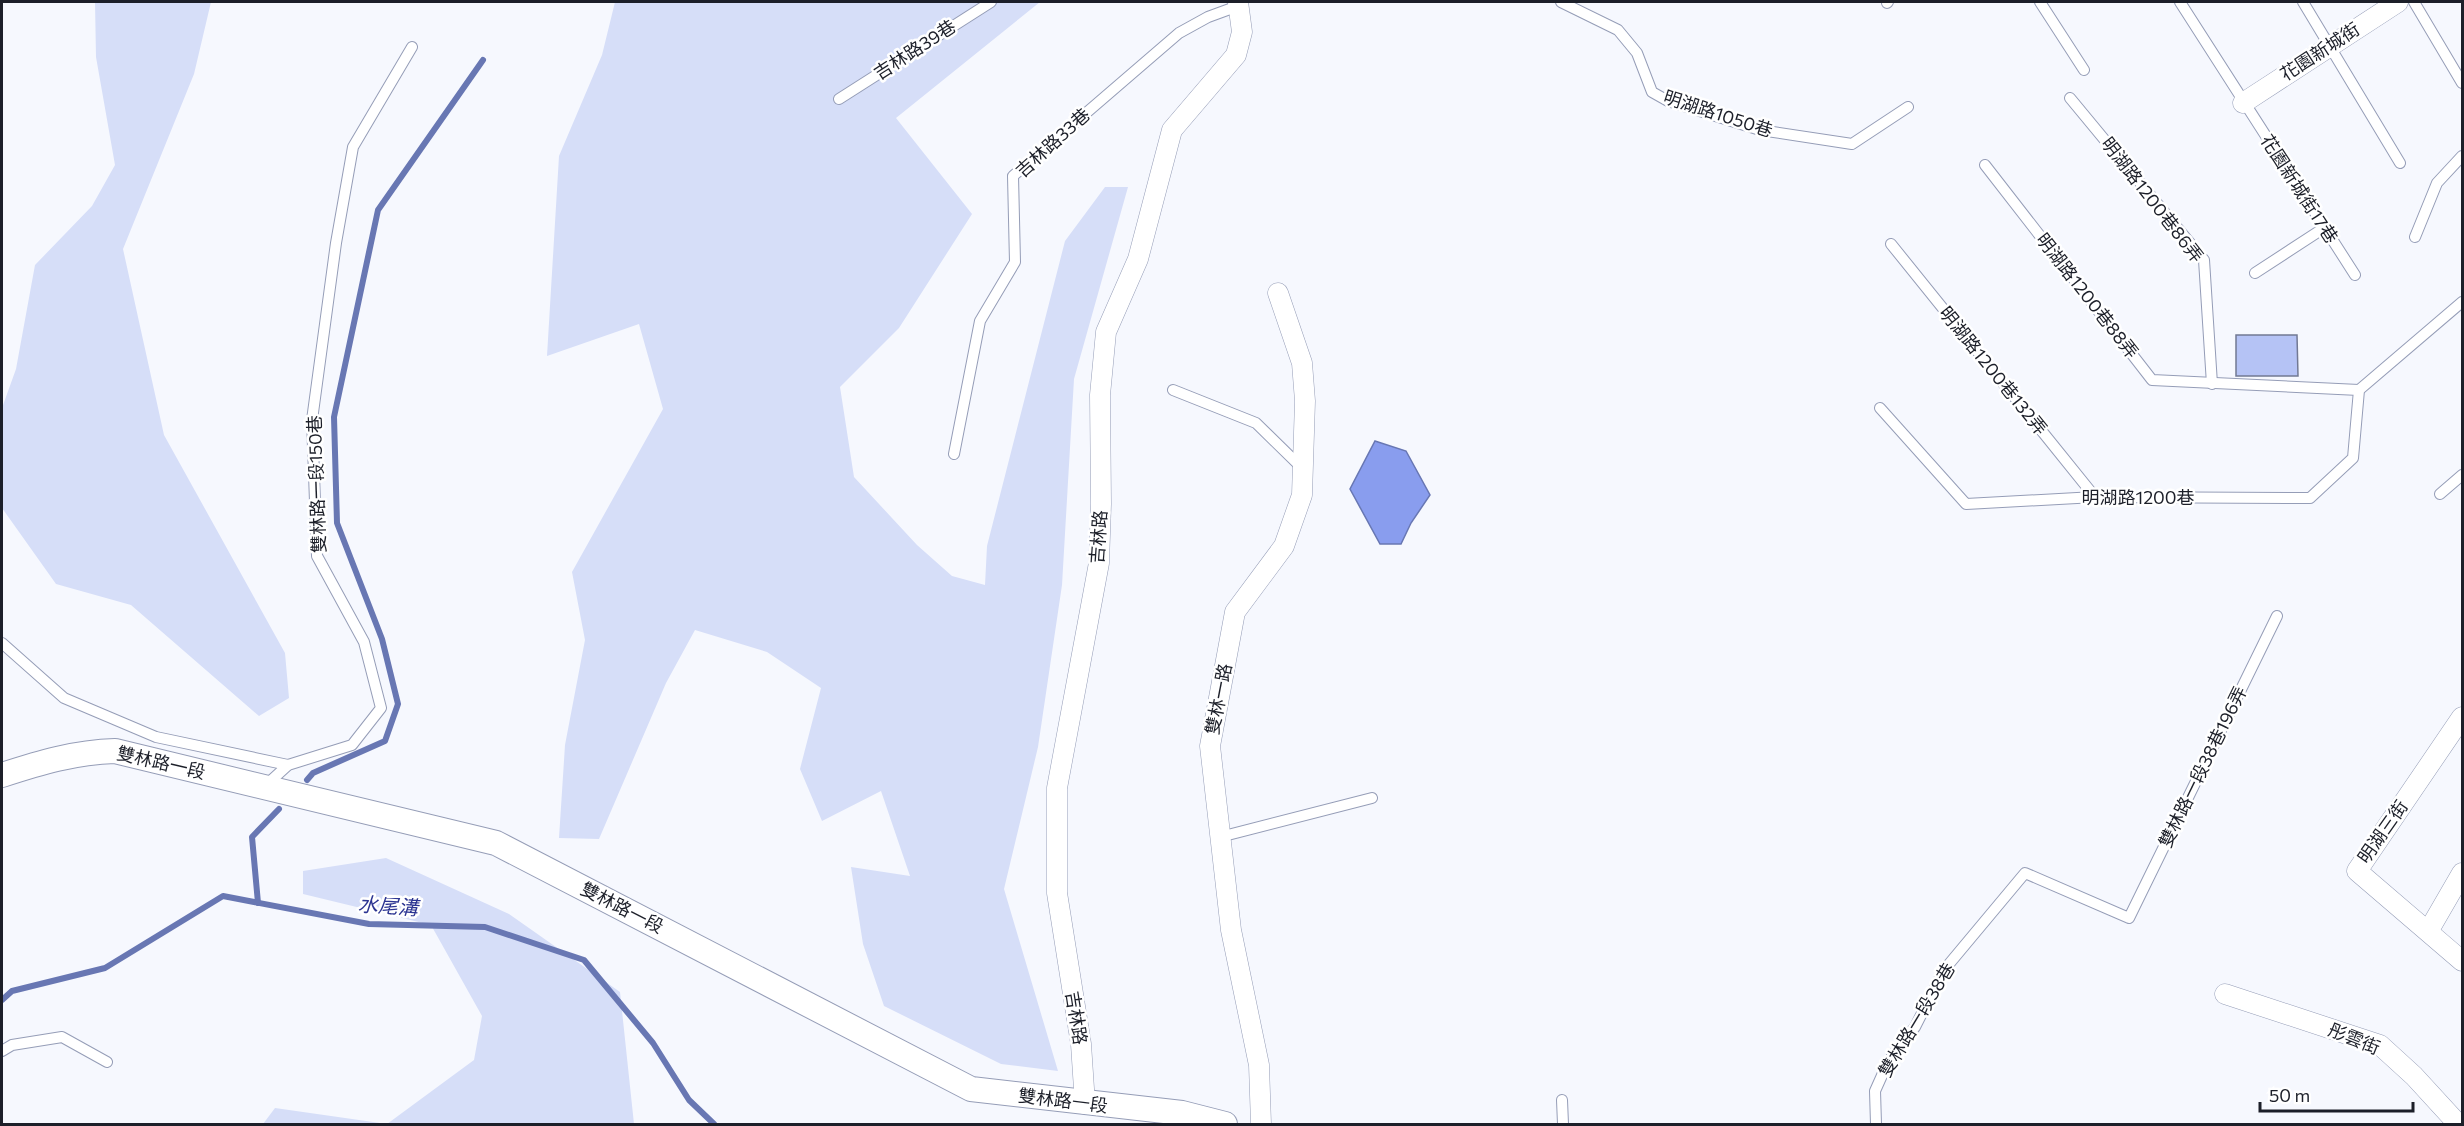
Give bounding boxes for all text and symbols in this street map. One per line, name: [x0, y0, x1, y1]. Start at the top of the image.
street label: 吉林路39巷: [869, 15, 960, 84]
street label: 花園新城街: [2276, 17, 2363, 85]
street label: 明湖路1050巷: [1661, 85, 1776, 141]
street label: 吉林路33巷: [1011, 103, 1094, 181]
street label: 花園新城街17巷: [2257, 130, 2343, 247]
street label: 明湖路1200巷86弄: [2097, 132, 2209, 266]
street label: 明湖路1200巷88弄: [2032, 228, 2144, 362]
street label: 明湖路1200巷132弄: [1935, 302, 2052, 439]
street label: 雙林路一段150巷: [303, 415, 329, 553]
street label: 明湖路1200巷: [2081, 486, 2195, 508]
street label: 吉林路: [1085, 509, 1111, 565]
street label: 雙林一路: [1200, 661, 1236, 736]
street label: 雙林路一段38巷196弄: [2153, 682, 2251, 851]
street label: 雙林路一段: [115, 741, 208, 783]
street label: 明湖三街: [2353, 796, 2412, 867]
street label: 雙林路一段: [577, 877, 668, 937]
water label: 水尾溝: [357, 891, 422, 919]
street label: 雙林路一段38巷: [1873, 958, 1959, 1081]
street label: 吉林路: [1062, 989, 1092, 1046]
street label: 彤雲街: [2325, 1018, 2384, 1058]
scale bar: [2260, 1075, 2413, 1113]
street label: 雙林路一段: [1017, 1084, 1109, 1116]
text: 50 m: [2269, 1084, 2310, 1106]

